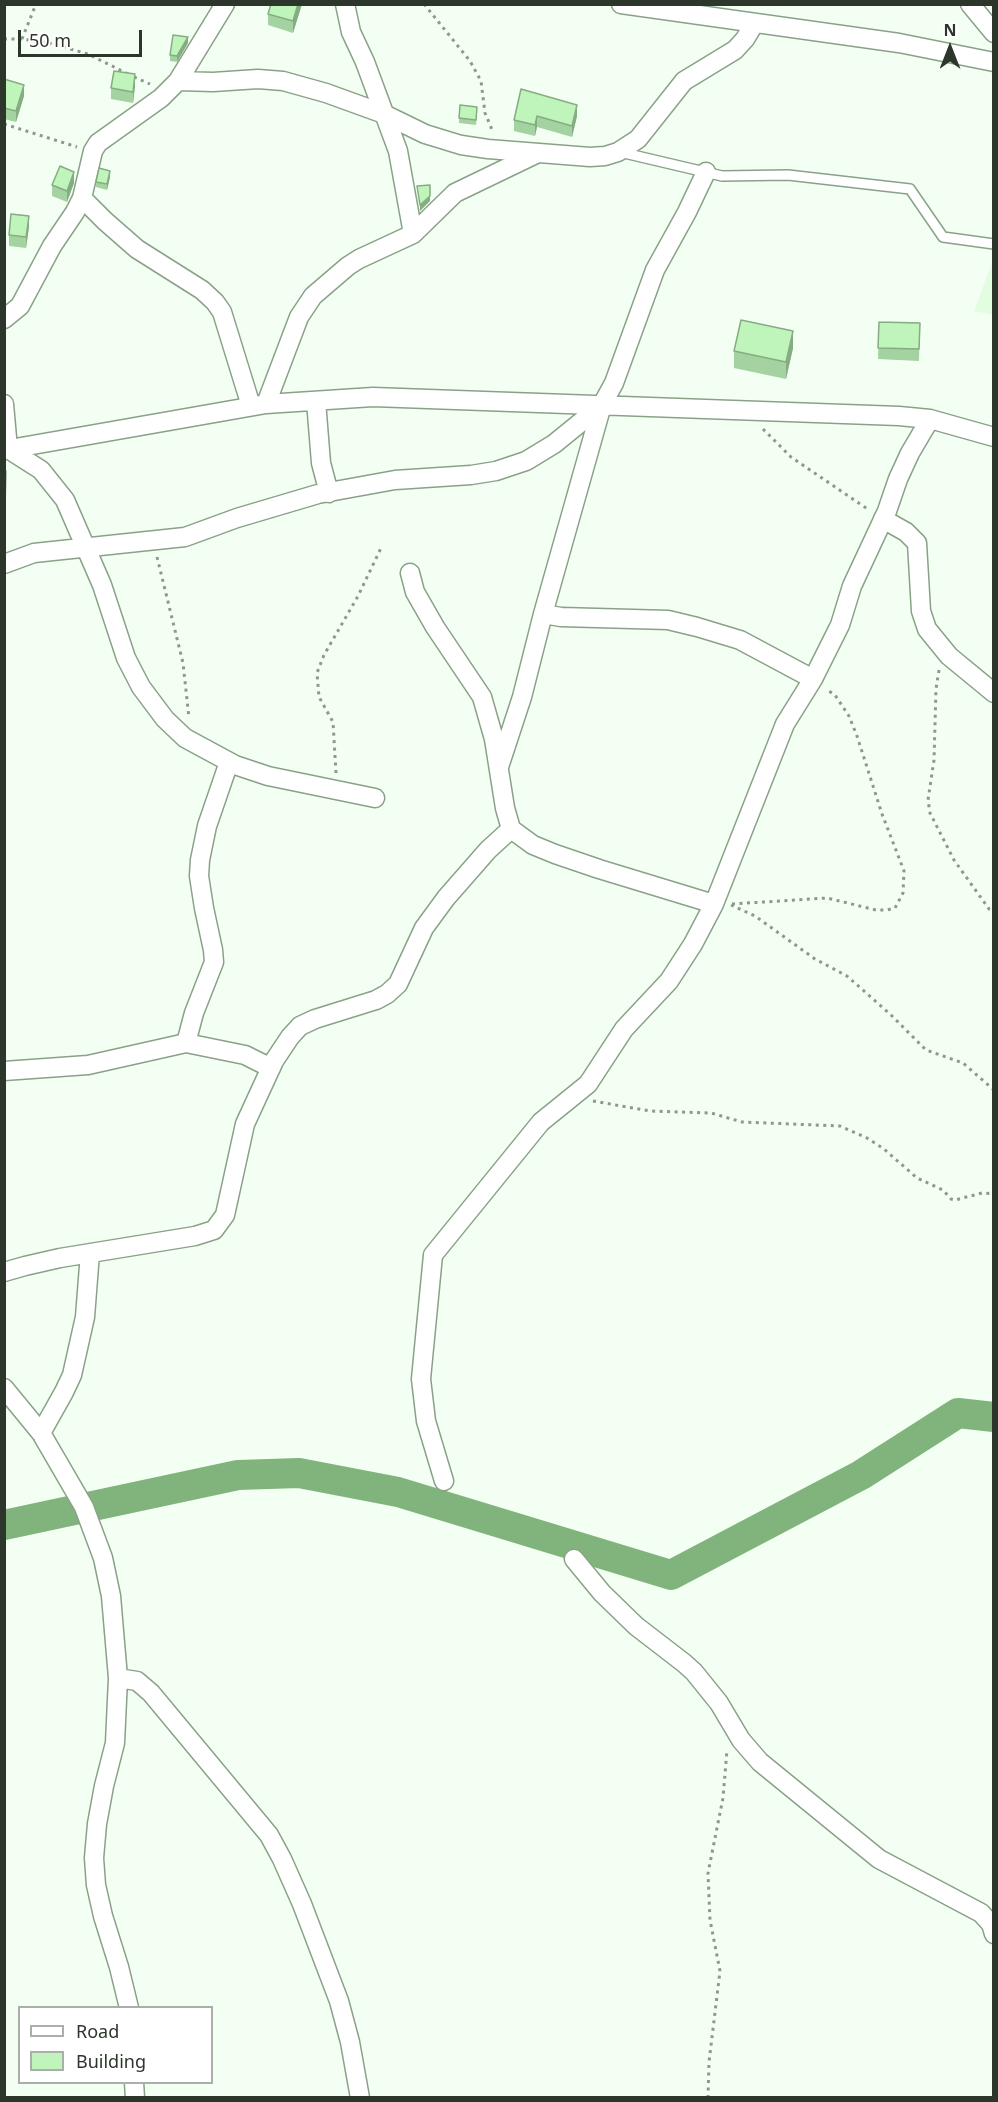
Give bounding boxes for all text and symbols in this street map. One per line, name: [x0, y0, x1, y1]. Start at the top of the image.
scale bar: [21, 18, 146, 56]
north arrow: [920, 18, 980, 78]
text: N: [943, 19, 957, 41]
text: 50 m: [29, 28, 71, 52]
legend: [18, 2006, 213, 2084]
text: Road: [76, 2019, 119, 2043]
text: Building: [76, 2049, 146, 2073]

